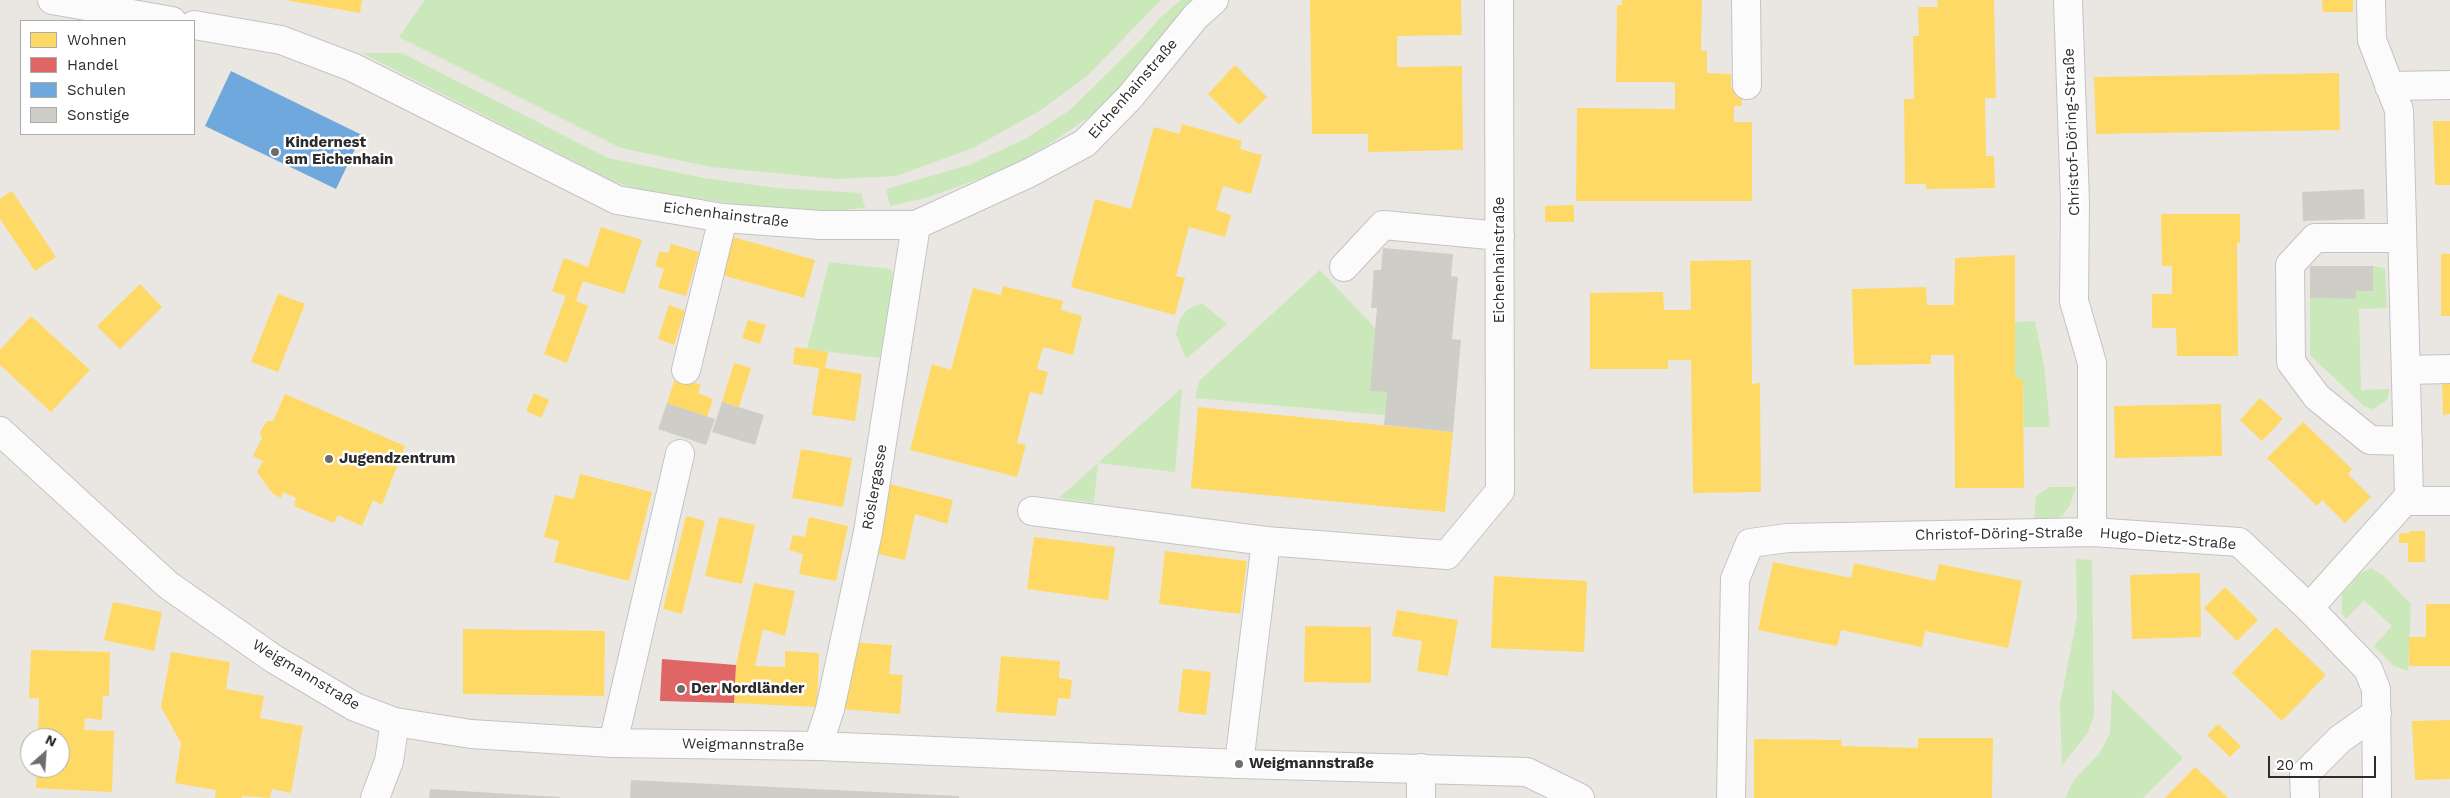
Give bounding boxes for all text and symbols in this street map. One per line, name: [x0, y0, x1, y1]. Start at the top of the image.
legend: [20, 20, 195, 135]
text: Wohnen: [67, 31, 126, 49]
street label: Eichenhainstraße: [1085, 35, 1181, 143]
street label: Christof-Döring-Straße: [2060, 48, 2084, 216]
text: Handel: [67, 56, 118, 74]
text: Schulen: [67, 81, 126, 99]
text: Sonstige: [67, 106, 130, 124]
place label: Kindernest am Eichenhain: [285, 134, 393, 169]
marker: Kindernest am Eichenhain: [269, 146, 281, 158]
street label: Eichenhainstraße: [1491, 197, 1509, 323]
street label: Eichenhainstraße: [662, 198, 790, 232]
street label: Röslergasse: [859, 443, 891, 531]
place label: Jugendzentrum: [339, 450, 455, 468]
marker: Jugendzentrum: [323, 453, 335, 465]
street label: Christof-Döring-Straße: [1915, 524, 2083, 544]
street label: Hugo-Dietz-Straße: [2099, 524, 2237, 554]
street label: Weigmannstraße: [249, 636, 363, 714]
place label: Der Nordländer: [691, 680, 805, 698]
marker: Der Nordländer: [675, 683, 687, 695]
north arrow: [20, 728, 70, 778]
text: N: [43, 731, 59, 750]
street label: Weigmannstraße: [682, 735, 804, 755]
scale bar: [2270, 746, 2378, 778]
place label: Weigmannstraße: [1249, 755, 1374, 773]
text: 20 m: [2276, 756, 2314, 774]
marker: Weigmannstraße: [1233, 758, 1245, 770]

